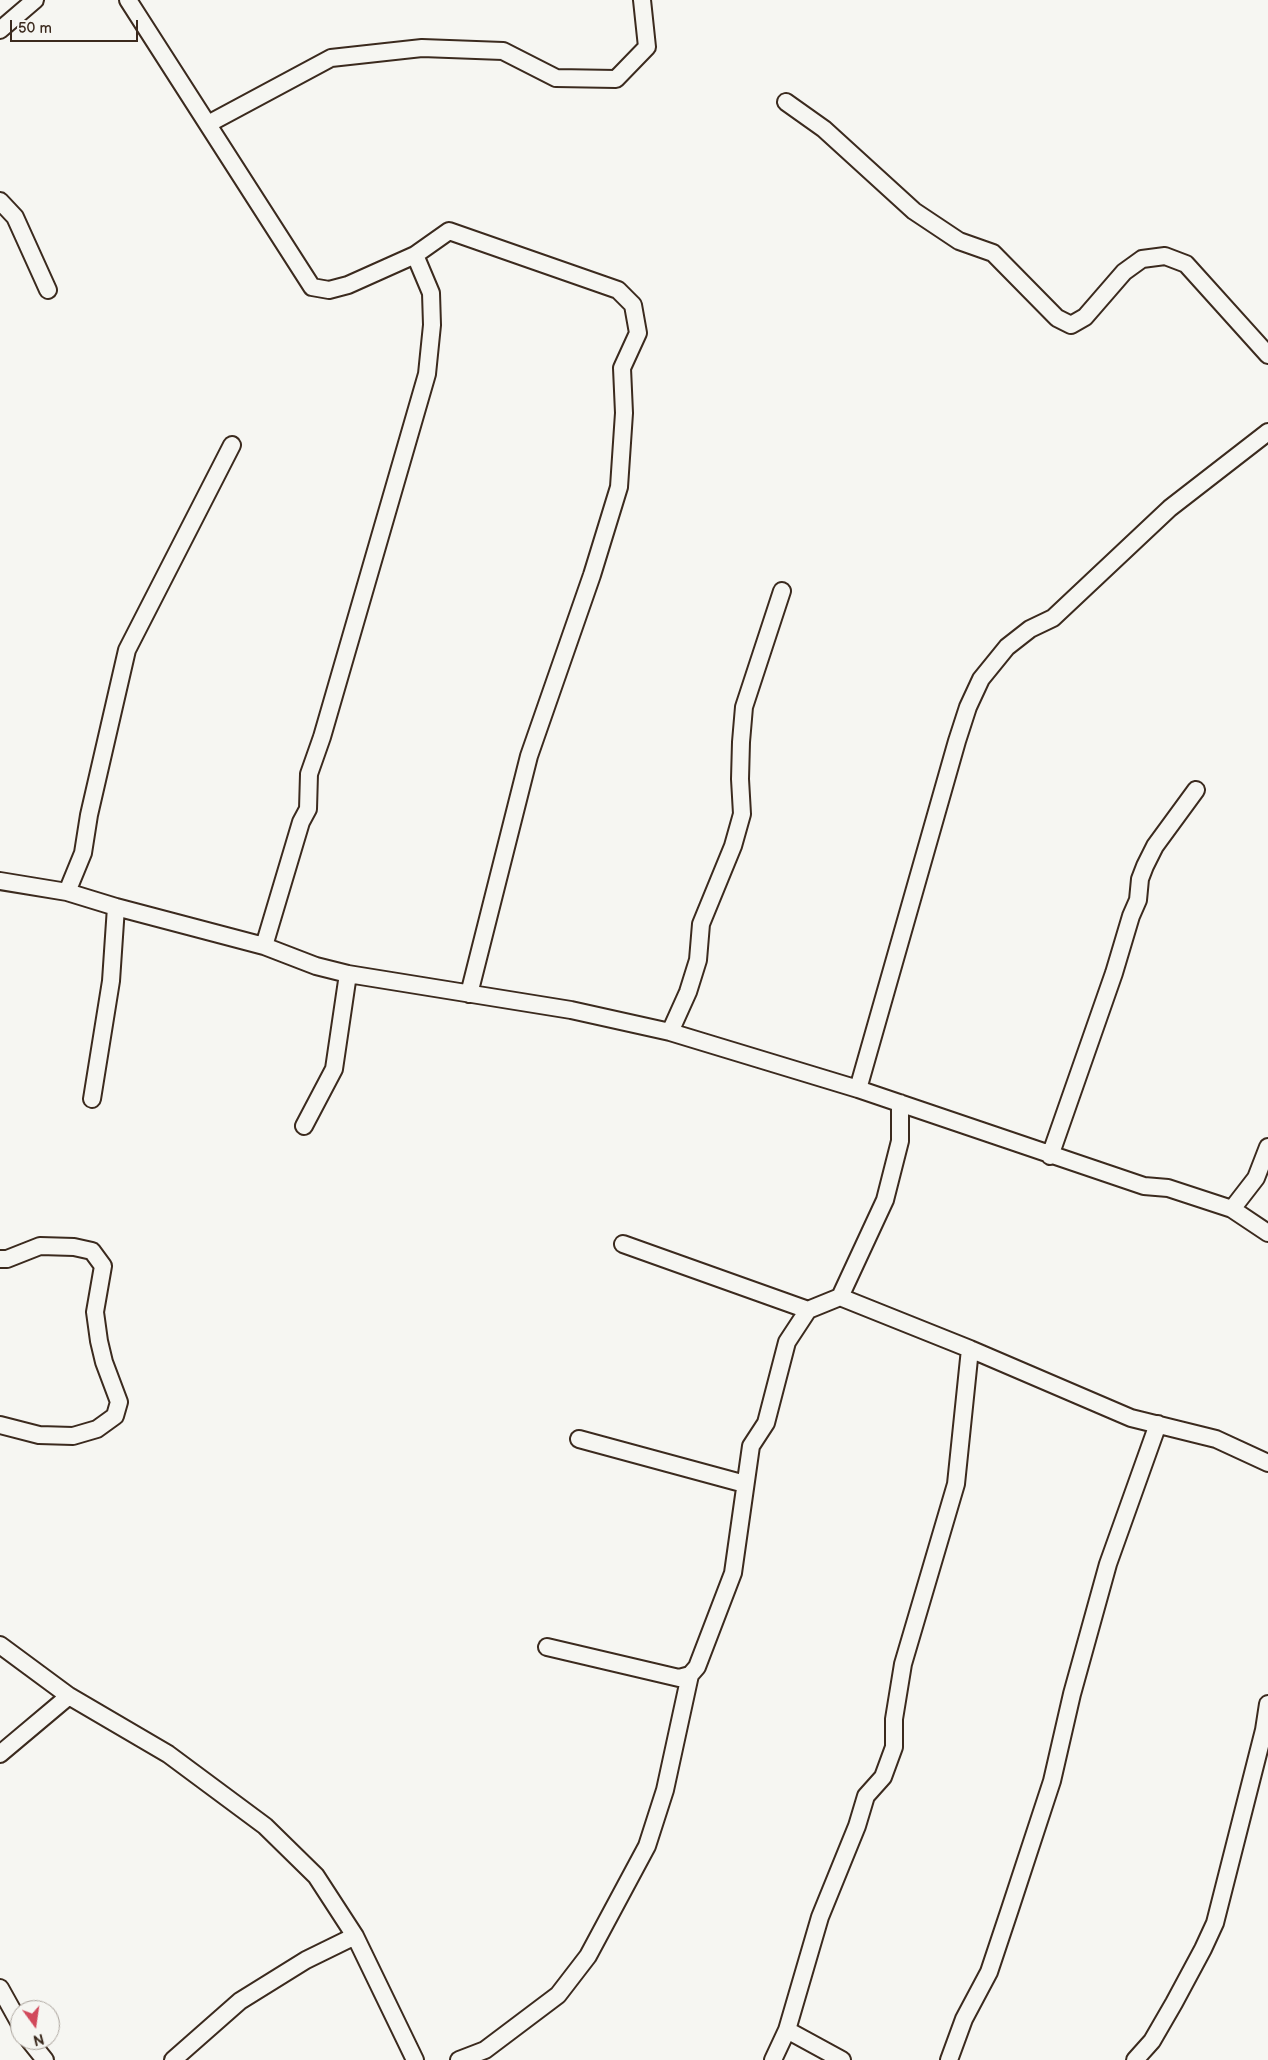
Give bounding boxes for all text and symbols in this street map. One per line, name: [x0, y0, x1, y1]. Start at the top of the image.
scale bar: [12, 10, 140, 42]
text: 50 m: [18, 19, 52, 38]
north arrow: [10, 2000, 60, 2050]
text: N: [31, 2030, 46, 2049]

